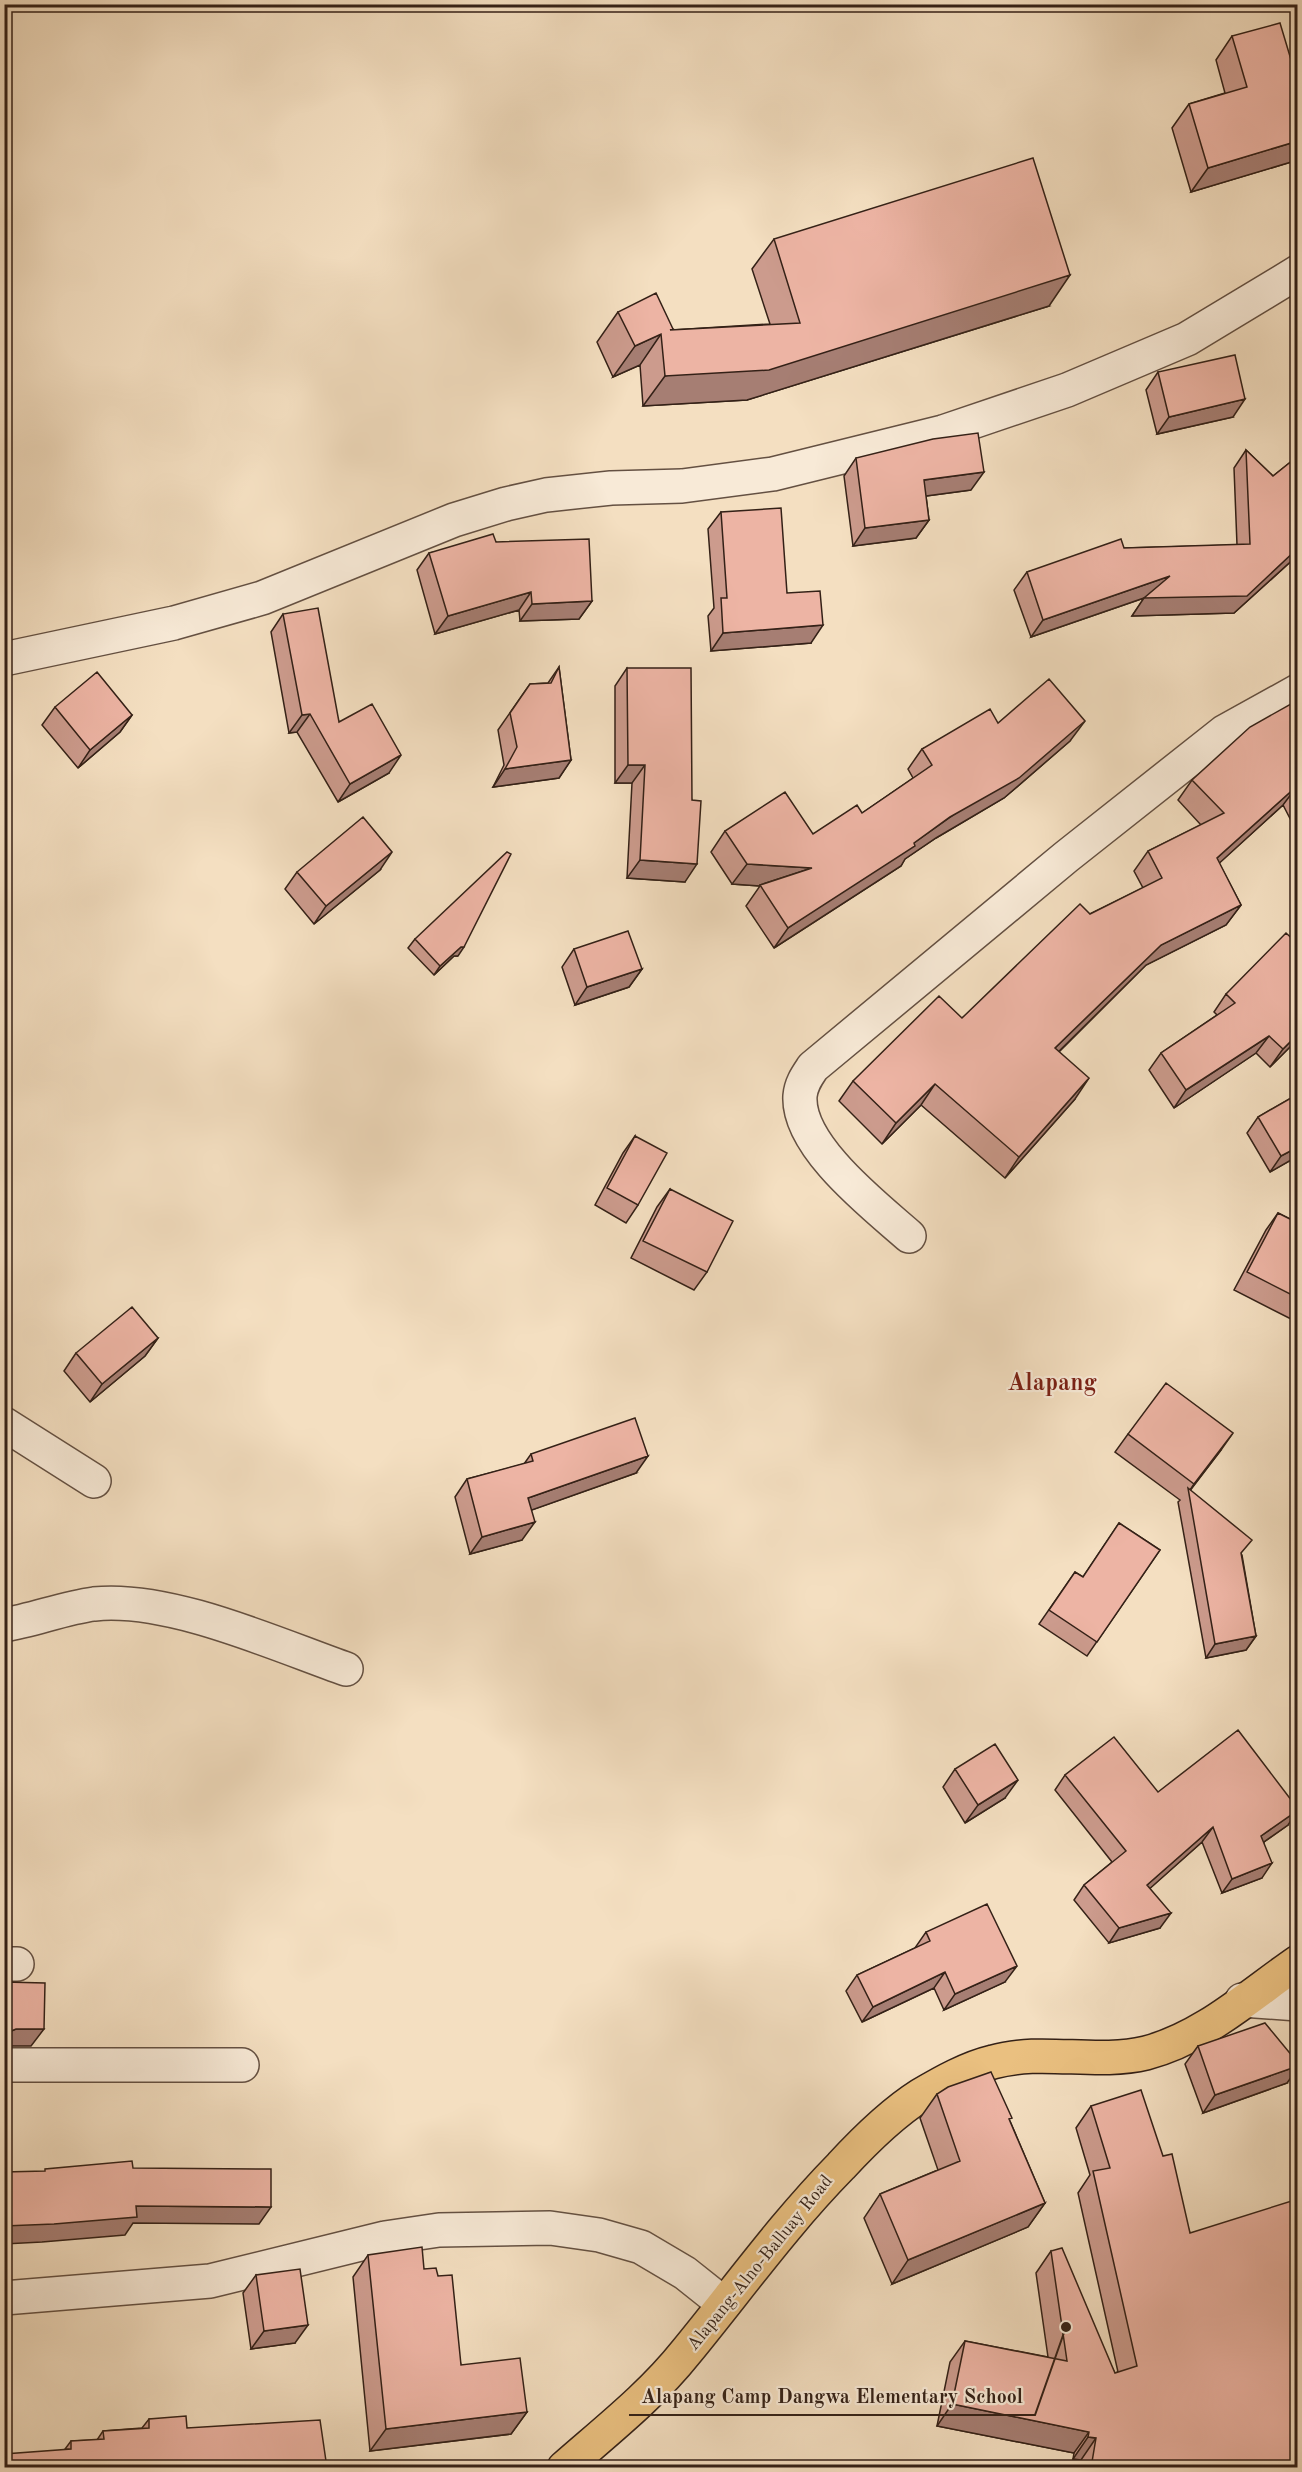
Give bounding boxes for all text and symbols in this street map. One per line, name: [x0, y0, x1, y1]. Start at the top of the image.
district label: Alapang: [1007, 1372, 1097, 1396]
street label: Alapang-Alno-Balluay Road: [684, 2172, 836, 2354]
callout: Alapang Camp Dangwa Elementary School: [629, 2377, 1035, 2415]
text: Alapang Camp Dangwa Elementary School: [641, 2388, 1023, 2408]

